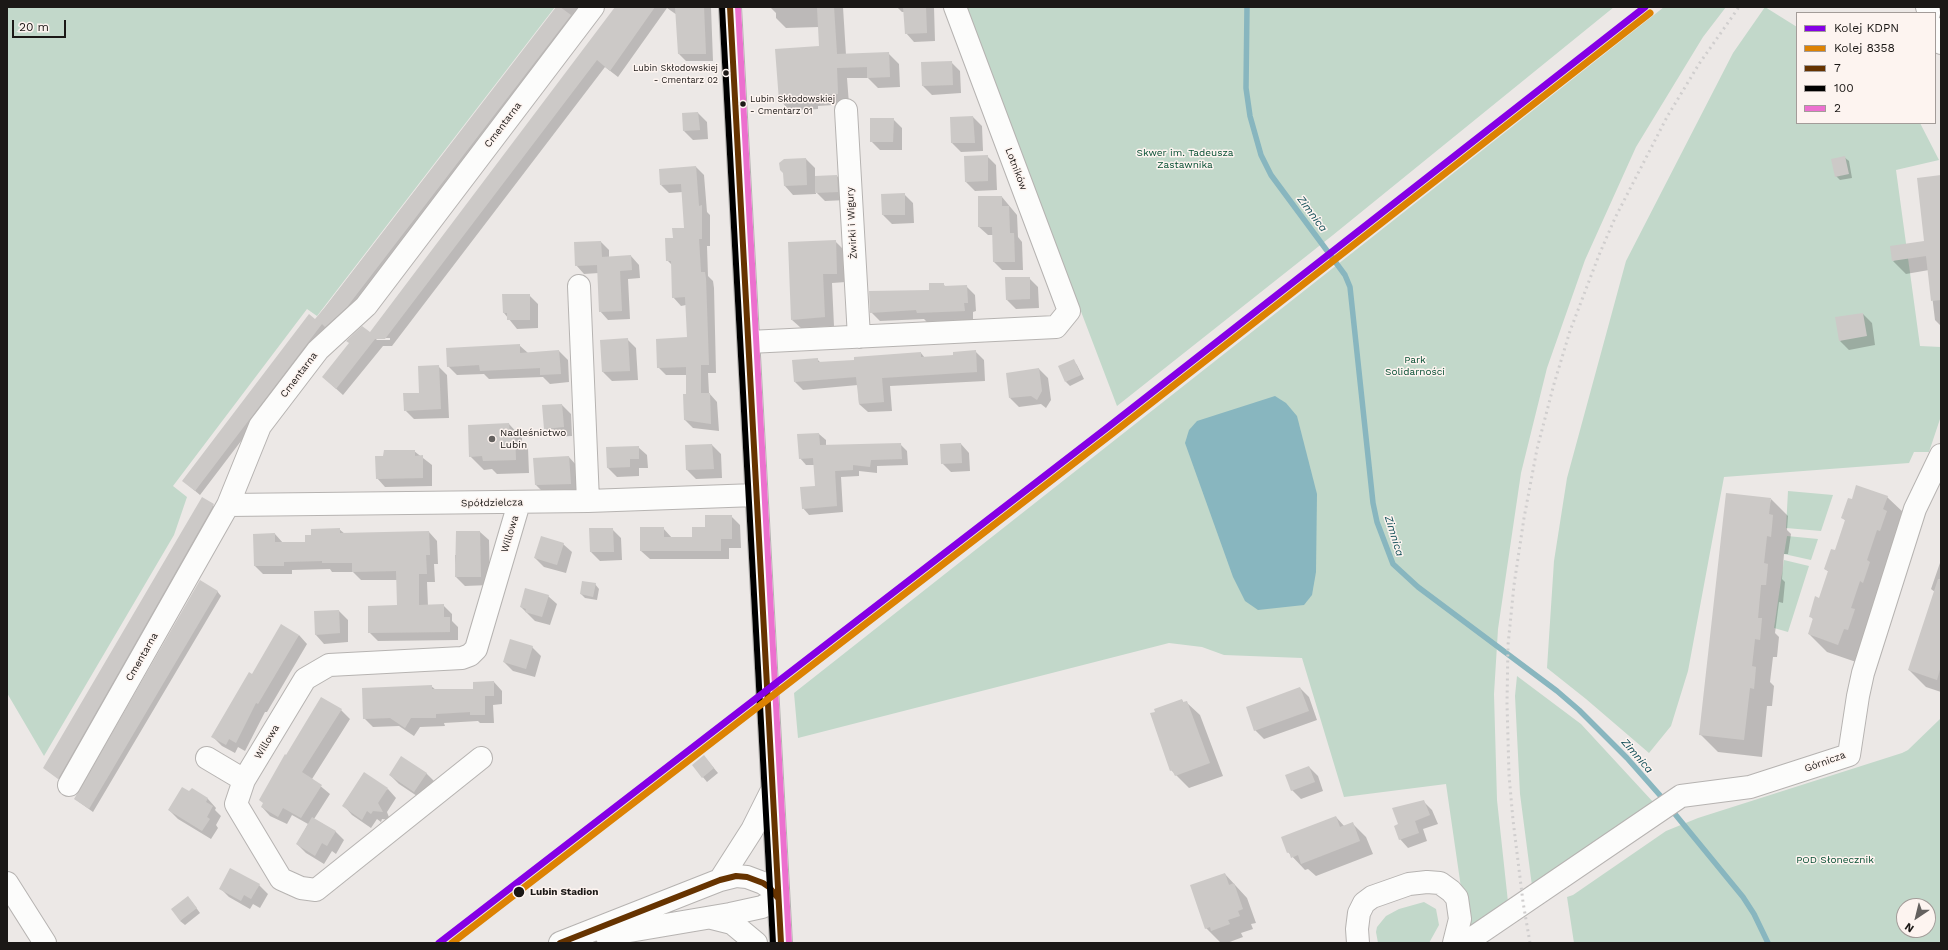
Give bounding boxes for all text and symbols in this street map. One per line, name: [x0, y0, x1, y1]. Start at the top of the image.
scale bar: [14, 12, 68, 38]
legend: [1796, 12, 1936, 124]
text: 20 m: [19, 20, 49, 34]
text: Kolej KDPN: [1834, 21, 1899, 35]
text: Kolej 8358: [1834, 41, 1895, 55]
text: 7: [1834, 61, 1841, 75]
place label: Lubin Skłodowskiej - Cmentarz 02: [633, 63, 718, 84]
marker: Lubin Skłodowskiej - Cmentarz 02: [721, 68, 731, 78]
text: 100: [1834, 81, 1854, 95]
place label: Lubin Skłodowskiej - Cmentarz 01: [750, 94, 835, 115]
marker: Lubin Skłodowskiej - Cmentarz 01: [738, 99, 748, 109]
street label: Cmentarna: [482, 100, 524, 150]
text: 2: [1834, 101, 1841, 115]
street label: Lotników: [1002, 146, 1030, 192]
park label: Skwer im. Tadeusza Zastawnika: [1137, 147, 1233, 170]
street label: Żwirki i Wigury: [844, 187, 860, 259]
water label: Zimnica: [1294, 193, 1330, 235]
street label: Cmentarna: [278, 350, 320, 400]
park label: Park Solidarności: [1385, 354, 1445, 378]
place label: Nadleśnictwo Lubin: [500, 427, 566, 450]
marker: Nadleśnictwo Lubin: [487, 434, 497, 444]
street label: Spółdzielcza: [461, 496, 523, 510]
street label: Willowa: [499, 514, 521, 554]
water label: Zimnica: [1382, 514, 1406, 558]
street label: Cmentarna: [123, 631, 161, 683]
street label: Willowa: [252, 723, 282, 761]
water label: Zimnica: [1618, 736, 1656, 776]
street label: Górnicza: [1803, 749, 1847, 775]
park label: POD Słonecznik: [1796, 854, 1874, 866]
marker: Lubin Stadion: [512, 885, 526, 899]
place label: Lubin Stadion: [530, 886, 598, 898]
north arrow: [1896, 898, 1936, 938]
text: N: [1902, 920, 1916, 935]

